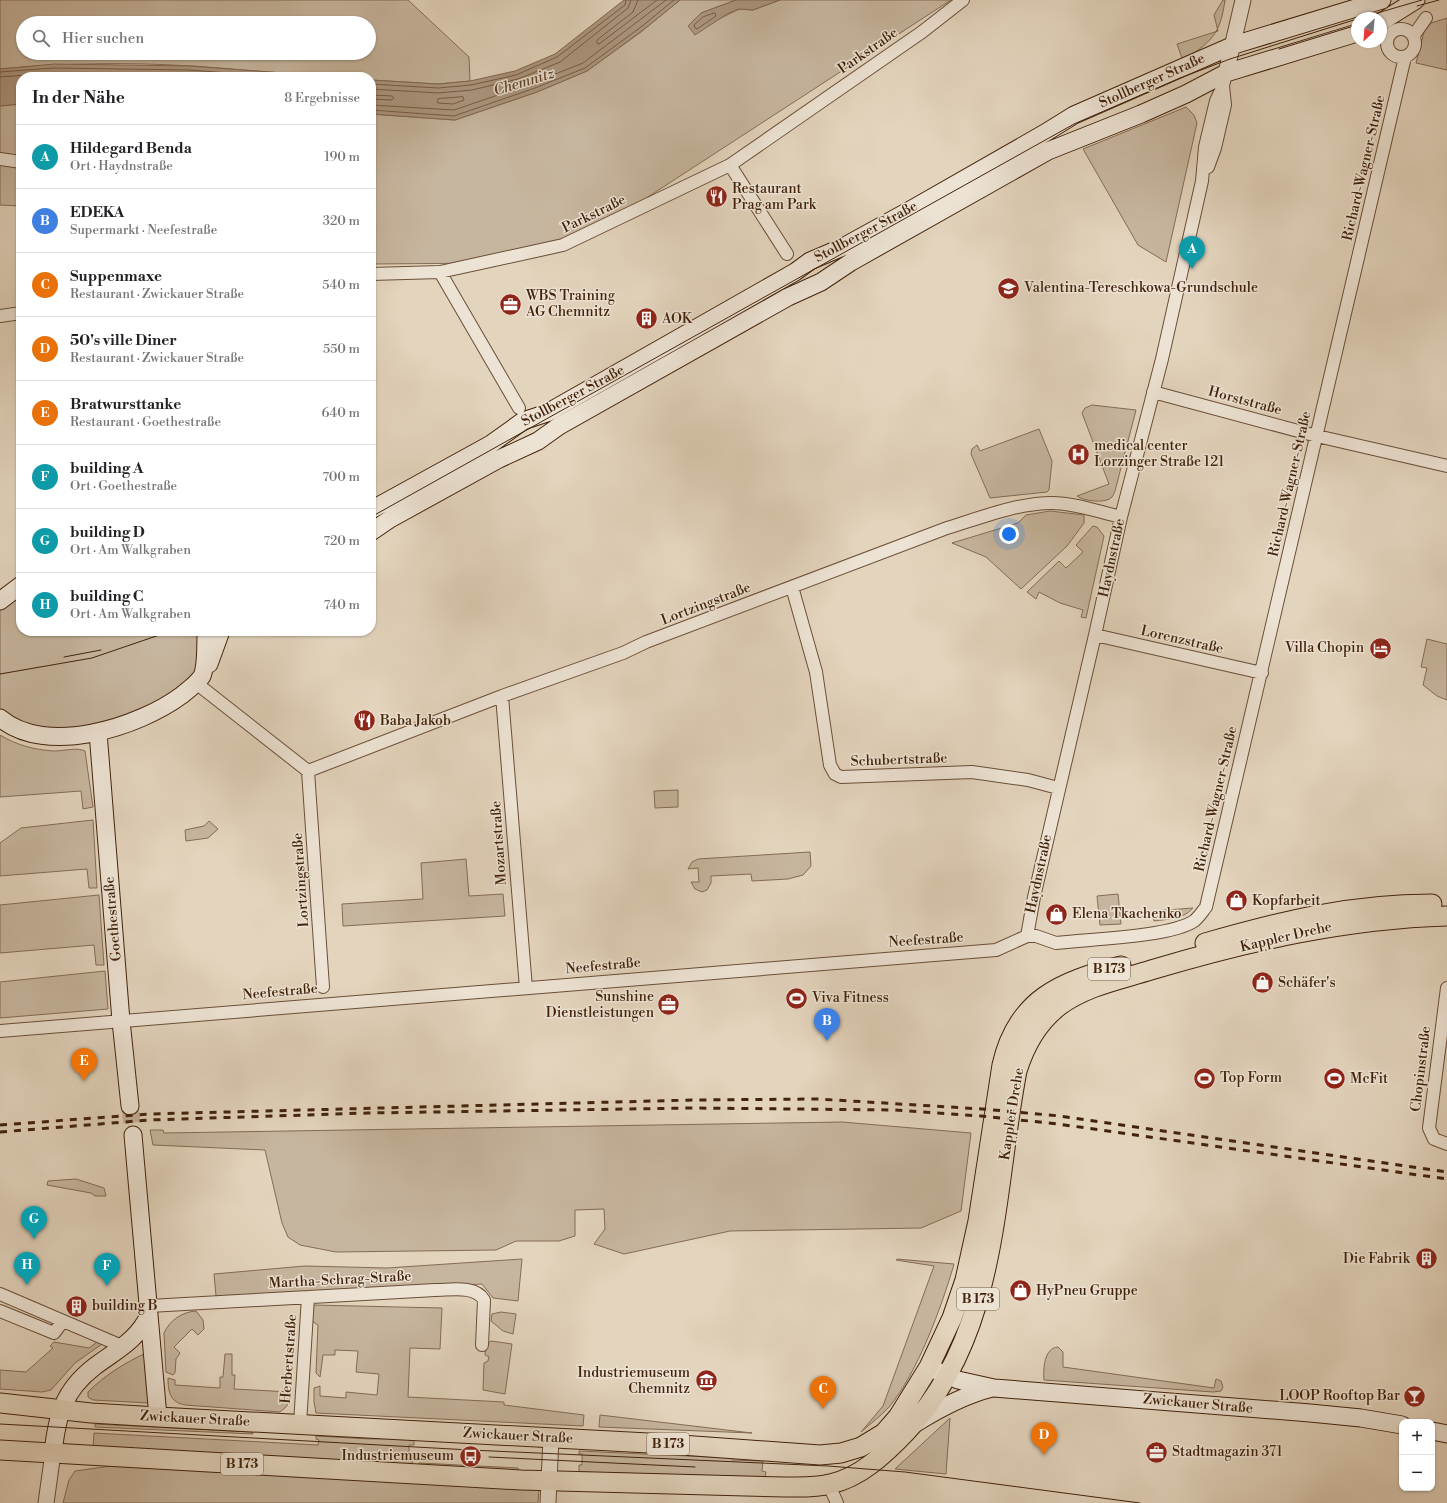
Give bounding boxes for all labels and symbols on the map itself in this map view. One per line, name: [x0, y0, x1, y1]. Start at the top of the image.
north arrow: [1351, 12, 1387, 48]
street label: Parkstraße: [835, 24, 901, 78]
street label: Stollberger Straße: [1096, 50, 1208, 112]
water label: Chemnitz: [491, 64, 557, 100]
street label: Richard-Wagner-Straße: [1338, 93, 1390, 243]
place label: Restaurant Prag am Park: [732, 180, 817, 214]
restaurant icon: Restaurant Prag am Park: [704, 184, 730, 210]
street label: Parkstraße: [559, 191, 629, 237]
street label: Stollberger Straße: [811, 197, 921, 267]
pin: A: [1179, 236, 1205, 269]
school or university icon: Valentina-Tereschkowa-Grundschule: [995, 275, 1021, 301]
place label: Valentina-Tereschkowa-Grundschule: [1023, 279, 1258, 297]
place label: WBS Training AG Chemnitz: [525, 287, 616, 321]
office icon: WBS Training AG Chemnitz: [497, 291, 523, 317]
building icon: AOK: [633, 306, 659, 332]
place label: AOK: [661, 310, 693, 328]
street label: Stollberger Straße: [518, 361, 628, 431]
street label: Horststraße: [1206, 383, 1284, 419]
street label: Richard-Wagner-Straße: [1264, 409, 1316, 559]
place label: medical center Lorzinger Straße 121: [1094, 437, 1224, 471]
hospital icon: medical center Lorzinger Straße 121: [1066, 441, 1092, 467]
street label: Haydnstraße: [1095, 517, 1129, 599]
your location: [999, 524, 1019, 544]
street label: Lortzingstraße: [659, 579, 753, 629]
street label: Lorenzstraße: [1139, 622, 1225, 658]
hotel icon: Villa Chopin: [1367, 635, 1393, 661]
place label: Villa Chopin: [1284, 639, 1365, 657]
restaurant icon: Baba Jakob: [351, 708, 377, 734]
place label: Baba Jakob: [379, 712, 451, 730]
street label: Richard-Wagner-Straße: [1190, 724, 1242, 874]
street label: Schubertstraße: [850, 749, 948, 771]
street label: Mozartstraße: [487, 800, 511, 886]
street label: Lortzingstraße: [289, 832, 313, 928]
street label: Haydnstraße: [1022, 833, 1056, 915]
street label: Goethestraße: [100, 876, 126, 962]
shop icon: Kopfarbeit: [1224, 888, 1250, 914]
place label: Kopfarbeit: [1252, 892, 1320, 910]
shop icon: Elena Tkachenko: [1043, 901, 1069, 927]
place label: Elena Tkachenko: [1072, 905, 1182, 923]
street label: Kappler Drehe: [1238, 918, 1334, 956]
street label: Neefestraße: [888, 928, 964, 952]
street label: Neefestraße: [565, 954, 641, 978]
road number: B 173: [1088, 958, 1130, 980]
shop icon: Schäfer's: [1249, 970, 1275, 996]
place label: Schäfer's: [1278, 974, 1336, 992]
street label: Neefestraße: [242, 980, 318, 1004]
sports icon: Viva Fitness: [783, 985, 809, 1011]
place label: Sunshine Dienstleistungen: [546, 988, 655, 1022]
place label: Viva Fitness: [811, 989, 889, 1007]
office icon: Sunshine Dienstleistungen: [656, 992, 682, 1018]
pin: B: [814, 1008, 840, 1041]
street label: Chopinstraße: [1407, 1025, 1435, 1113]
pin: E: [71, 1048, 97, 1081]
sports icon: Top Form: [1192, 1065, 1218, 1091]
street label: Kappler Drehe: [996, 1066, 1028, 1162]
sports icon: McFit: [1321, 1066, 1347, 1092]
place label: Top Form: [1220, 1069, 1282, 1087]
place label: McFit: [1350, 1070, 1388, 1088]
pin: G: [21, 1206, 47, 1239]
building icon: Die Fabrik: [1413, 1246, 1439, 1272]
place label: Die Fabrik: [1343, 1250, 1411, 1268]
pin: H: [14, 1252, 40, 1285]
pin: F: [94, 1253, 120, 1286]
street label: Martha-Schrag-Straße: [268, 1267, 412, 1293]
shop icon: HyPneu Gruppe: [1008, 1278, 1034, 1304]
place label: HyPneu Gruppe: [1036, 1282, 1138, 1300]
road number: B 173: [957, 1288, 999, 1310]
building icon: building B: [63, 1293, 89, 1319]
place label: building B: [92, 1297, 158, 1315]
street label: Herbertstraße: [277, 1314, 301, 1404]
place label: Industriemuseum Chemnitz: [578, 1364, 690, 1398]
museum icon: Industriemuseum Chemnitz: [693, 1368, 719, 1394]
pin: C: [810, 1376, 836, 1409]
bar icon: LOOP Rooftop Bar: [1402, 1383, 1428, 1409]
place label: LOOP Rooftop Bar: [1279, 1387, 1400, 1405]
street label: Zwickauer Straße: [1142, 1390, 1254, 1418]
street label: Zwickauer Straße: [140, 1407, 250, 1431]
pin: D: [1031, 1422, 1057, 1455]
street label: Zwickauer Straße: [463, 1424, 573, 1448]
road number: B 173: [647, 1433, 689, 1455]
office icon: Stadtmagazin 371: [1144, 1439, 1170, 1465]
bus stop icon: Industriemuseum: [457, 1443, 483, 1469]
place label: Stadtmagazin 371: [1172, 1443, 1283, 1461]
place label: Industriemuseum: [342, 1447, 454, 1465]
road number: B 173: [221, 1453, 263, 1475]

